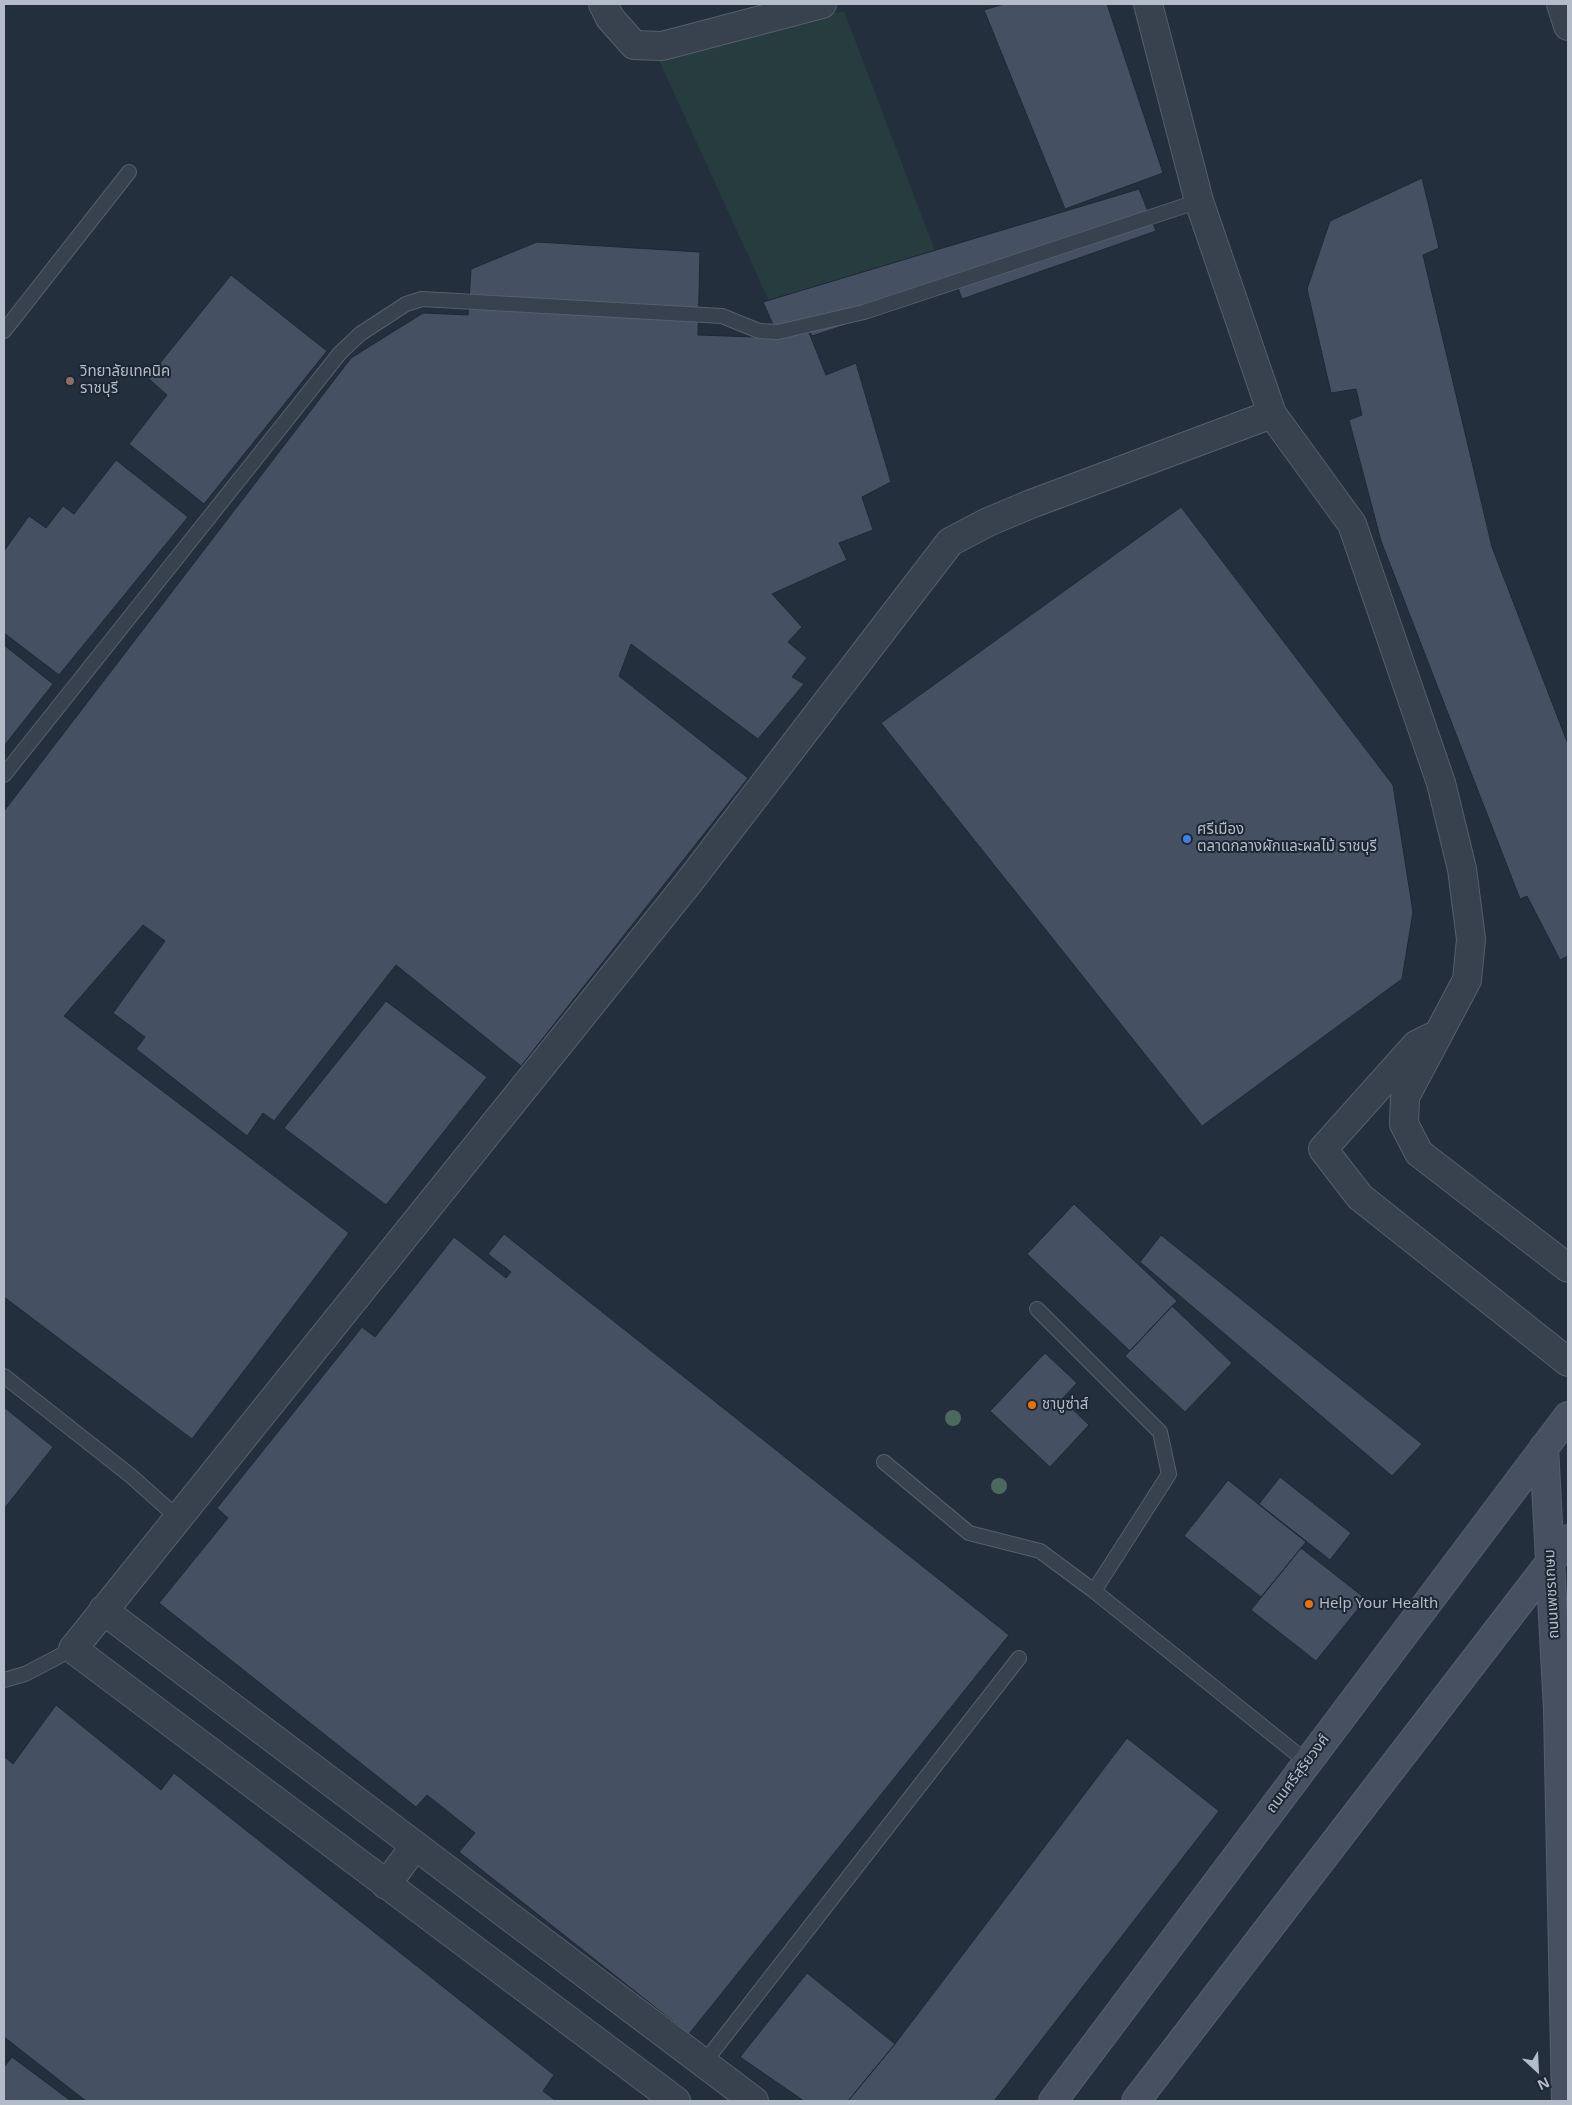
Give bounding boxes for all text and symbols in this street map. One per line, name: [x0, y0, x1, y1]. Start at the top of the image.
place label: วิทยาลัยเทคนิค ราชบุรี: [80, 363, 170, 398]
marker: วิทยาลัยเทคนิค ราชบุรี: [64, 375, 76, 387]
place label: ศรีเมือง ตลาดกลางผักและผลไม้ ราชบุรี: [1197, 821, 1377, 856]
marker: ศรีเมือง ตลาดกลางผักและผลไม้ ราชบุรี: [1181, 833, 1193, 845]
place label: ชาบูซ่าส์: [1042, 1396, 1088, 1414]
marker: ชาบูซ่าส์: [1026, 1399, 1038, 1411]
street label: ถนนเพชรเกษม: [1541, 1549, 1563, 1639]
place label: Help Your Health: [1319, 1595, 1438, 1613]
marker: Help Your Health: [1303, 1598, 1315, 1610]
street label: ถนนศรีสุริยวงศ์: [1263, 1731, 1333, 1817]
north arrow: [1512, 2045, 1562, 2095]
text: N: [1534, 2073, 1553, 2095]

